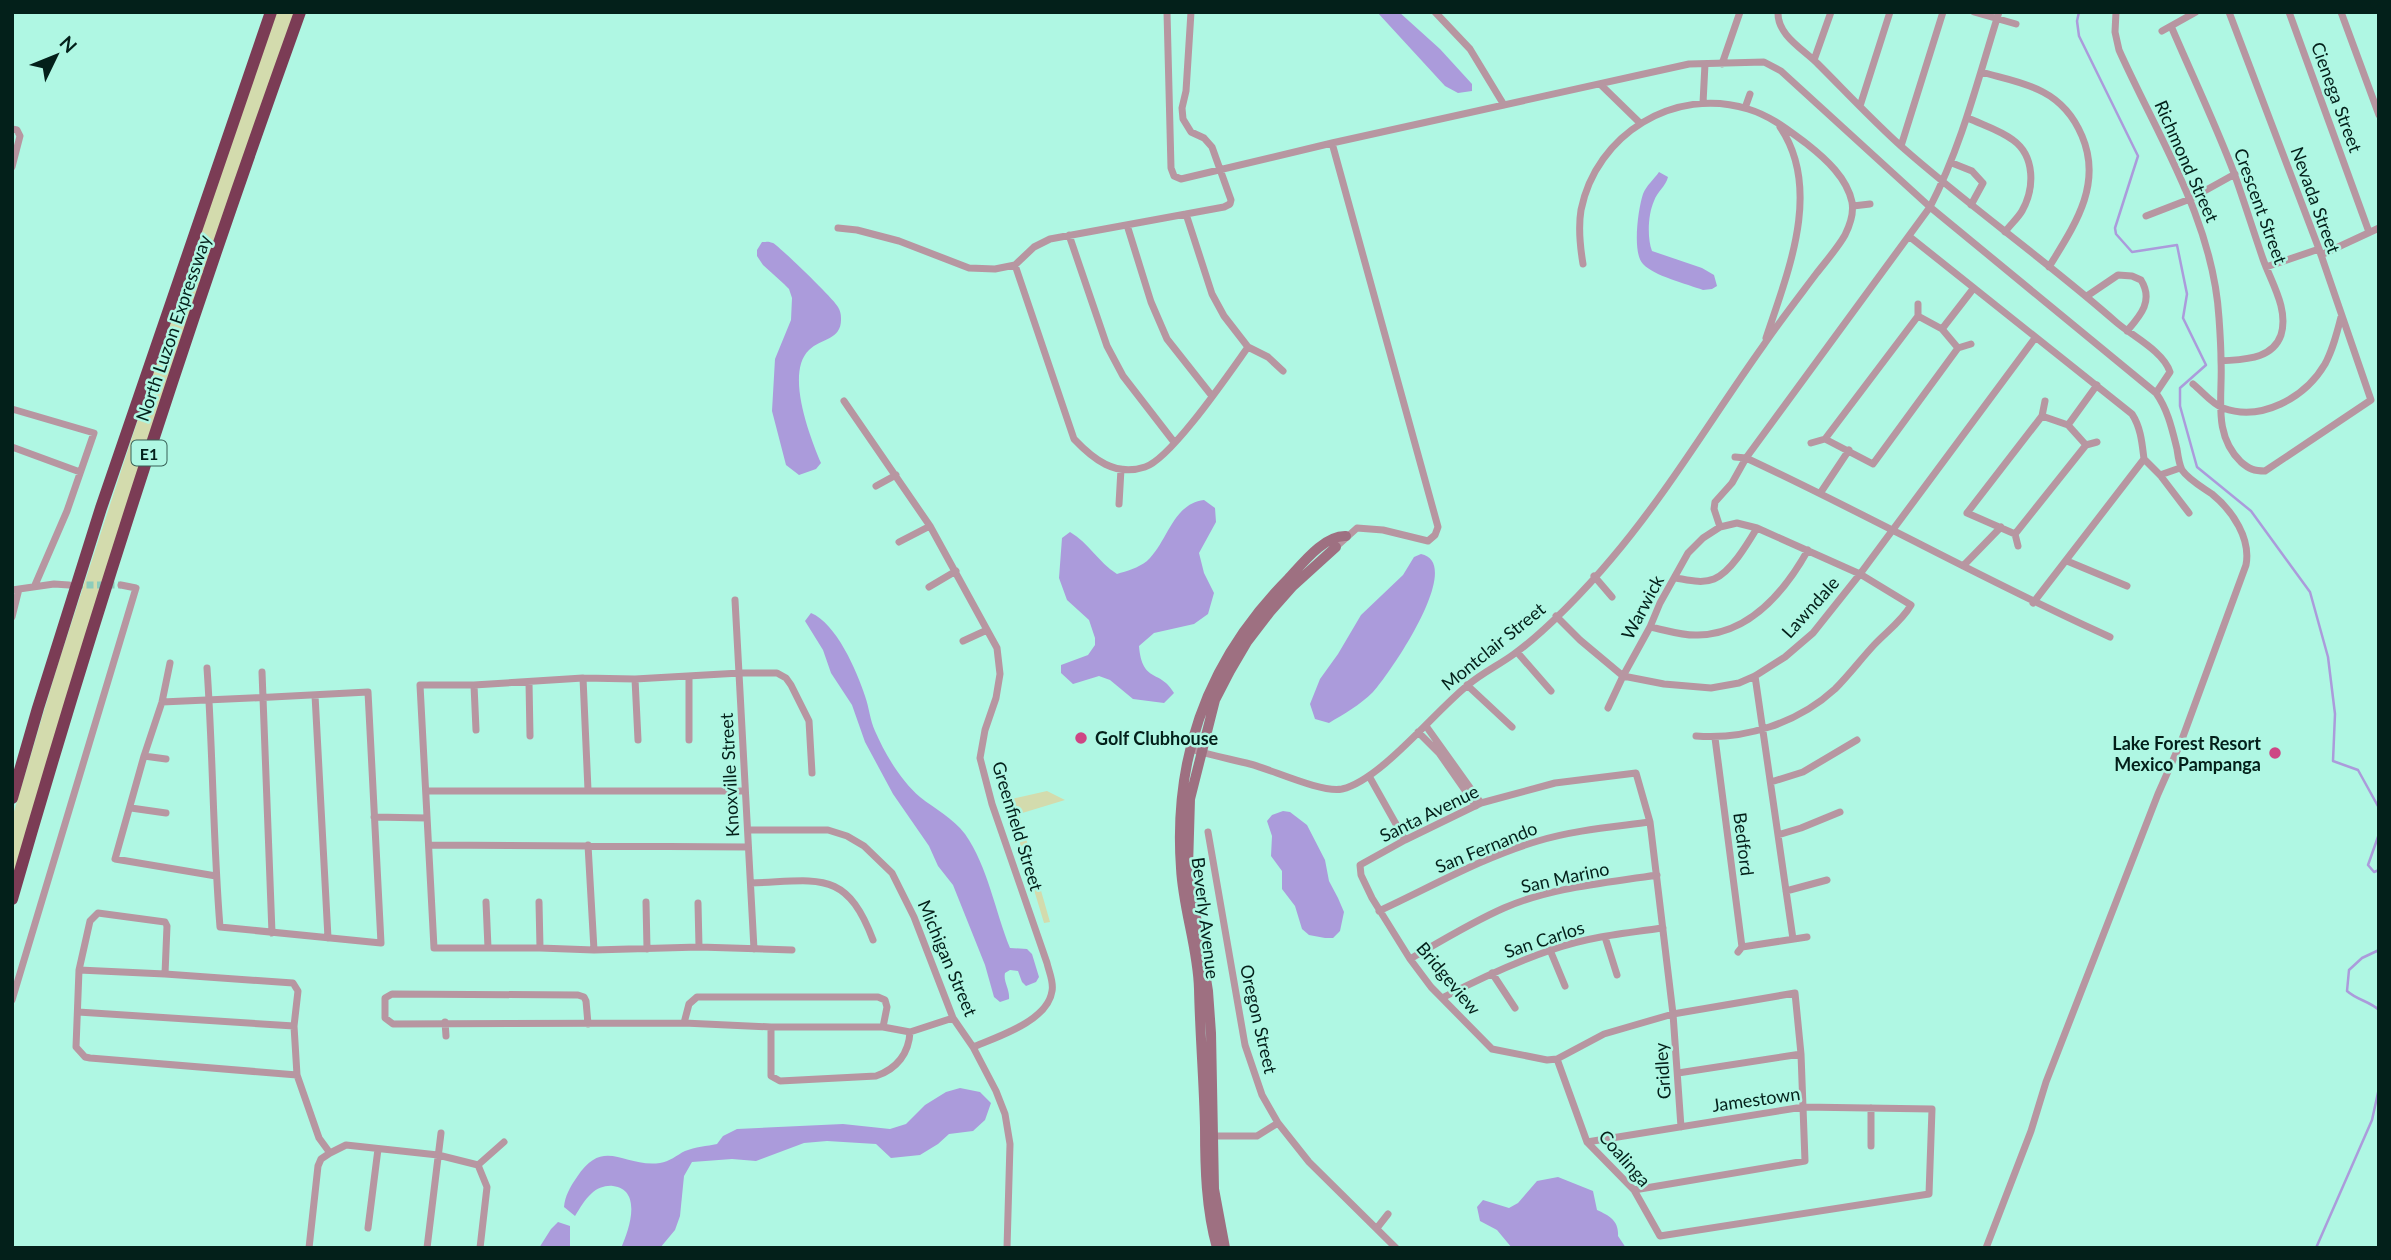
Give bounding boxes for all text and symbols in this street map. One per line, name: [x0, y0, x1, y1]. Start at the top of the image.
north arrow: [21, 21, 91, 91]
text: N: [55, 31, 82, 57]
street label: Cienega Street: [2307, 39, 2367, 156]
street label: Richmond Street: [2150, 97, 2224, 226]
street label: Nevada Street: [2287, 144, 2346, 257]
street label: Crescent Street: [2230, 145, 2292, 267]
street label: North Luzon Expressway: [131, 231, 215, 424]
road number: E1: [132, 440, 166, 466]
street label: Warwick: [1616, 570, 1668, 643]
street label: Lawndale: [1777, 572, 1843, 642]
street label: Montclair Street: [1437, 597, 1550, 695]
street label: Knoxville Street: [715, 712, 743, 838]
place label: Golf Clubhouse: [1095, 727, 1219, 749]
marker: Golf Clubhouse: [1073, 730, 1089, 746]
place label: Lake Forest Resort Mexico Pampanga: [2112, 732, 2261, 775]
marker: Lake Forest Resort Mexico Pampanga: [2267, 745, 2283, 761]
street label: Greenfield Street: [988, 759, 1048, 894]
street label: Santa Avenue: [1376, 780, 1482, 846]
street label: Bedford: [1729, 811, 1759, 877]
street label: San Fernando: [1432, 817, 1540, 877]
street label: Beverly Avenue: [1188, 856, 1224, 980]
street label: San Marino: [1519, 857, 1611, 897]
street label: Michigan Street: [914, 897, 983, 1020]
street label: San Carlos: [1501, 916, 1587, 962]
street label: Bridgeview: [1412, 937, 1486, 1019]
street label: Oregon Street: [1236, 962, 1282, 1076]
street label: Gridley: [1649, 1041, 1675, 1100]
street label: Jamestown: [1710, 1082, 1802, 1116]
street label: Coalinga: [1594, 1125, 1656, 1191]

